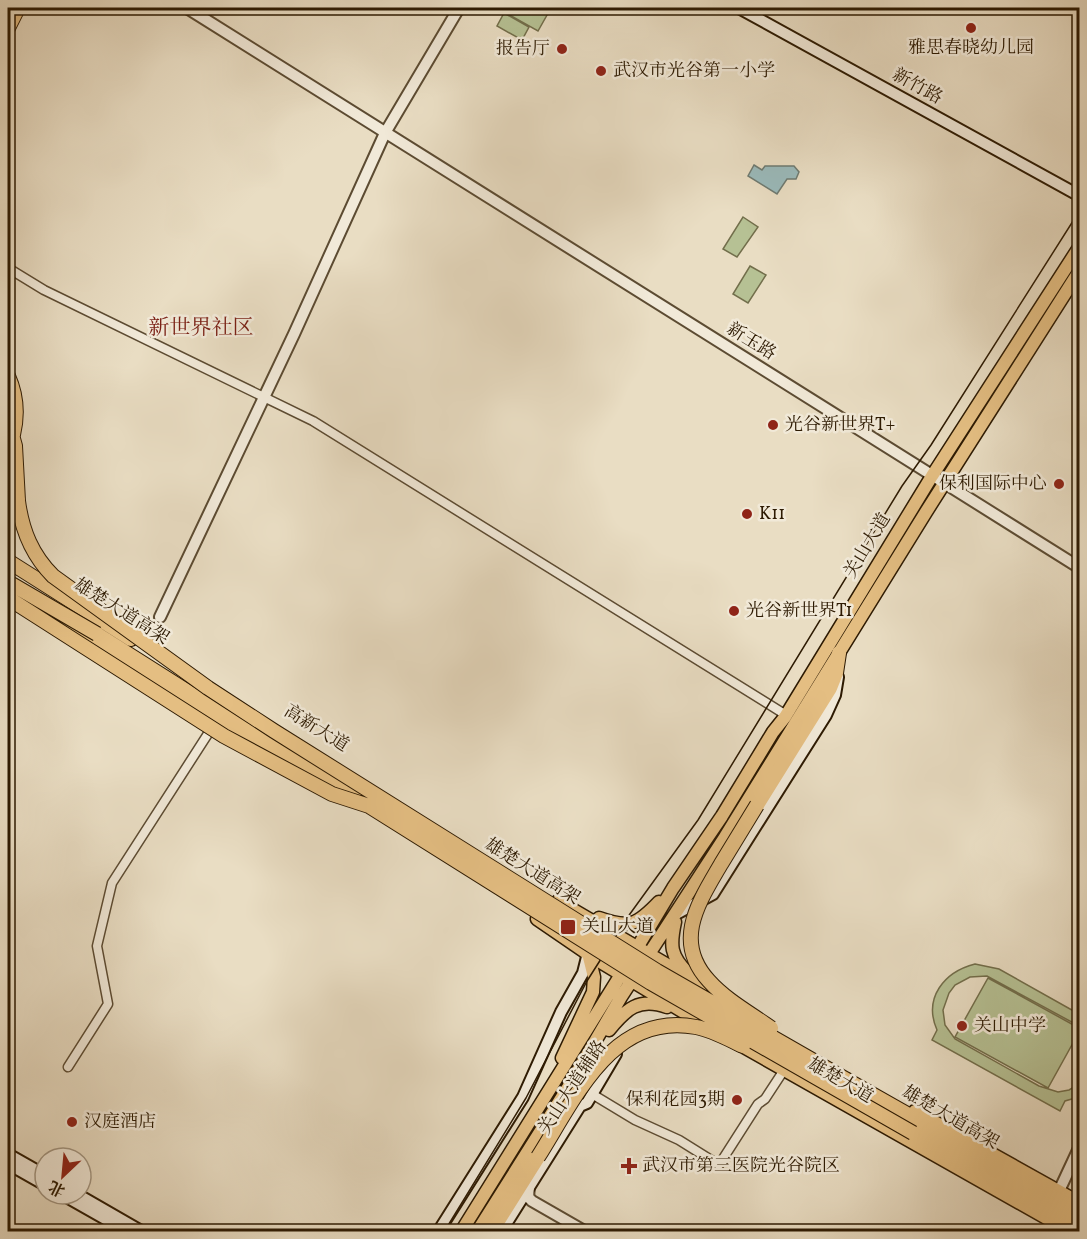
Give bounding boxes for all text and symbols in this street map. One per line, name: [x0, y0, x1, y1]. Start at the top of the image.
marker: 雅思春晓幼儿园: [964, 21, 978, 35]
place label: 雅思春晓幼儿园: [908, 36, 1034, 61]
place label: 报告厅: [496, 37, 550, 62]
marker: 报告厅: [555, 42, 569, 56]
place label: 武汉市光谷第一小学: [613, 59, 775, 84]
street label: 新竹路: [887, 63, 947, 111]
marker: 武汉市光谷第一小学: [594, 64, 608, 78]
district label: 新世界社区: [149, 314, 254, 343]
street label: 新玉路: [721, 317, 781, 367]
place label: 光谷新世界T+: [785, 413, 896, 438]
marker: 光谷新世界T+: [766, 418, 780, 432]
place label: 保利国际中心: [939, 472, 1047, 497]
marker: 保利国际中心: [1052, 477, 1066, 491]
place label: K11: [759, 502, 785, 527]
marker: K11: [740, 507, 754, 521]
street label: 关山大道: [839, 509, 897, 583]
street label: 雄楚大道高架: [69, 573, 173, 651]
place label: 光谷新世界T1: [746, 599, 852, 624]
marker: 光谷新世界T1: [727, 604, 741, 618]
street label: 高新大道: [279, 699, 353, 759]
street label: 雄楚大道高架: [480, 833, 584, 911]
place label: 关山大道: [582, 915, 654, 940]
marker: 关山大道: [559, 918, 577, 936]
place label: 关山中学: [974, 1014, 1046, 1039]
marker: 关山中学: [955, 1019, 969, 1033]
street label: 关山大道辅路: [533, 1036, 613, 1140]
street label: 雄楚大道: [803, 1052, 877, 1110]
street label: 雄楚大道高架: [897, 1080, 1003, 1156]
place label: 保利花园3期: [626, 1088, 725, 1113]
marker: 保利花园3期: [730, 1093, 744, 1107]
place label: 汉庭酒店: [84, 1110, 156, 1135]
marker: 汉庭酒店: [65, 1115, 79, 1129]
north arrow: [33, 1146, 93, 1206]
place label: 武汉市第三医院光谷院区: [642, 1154, 840, 1179]
marker: 武汉市第三医院光谷院区: [620, 1157, 638, 1175]
text: 北: [45, 1174, 69, 1201]

